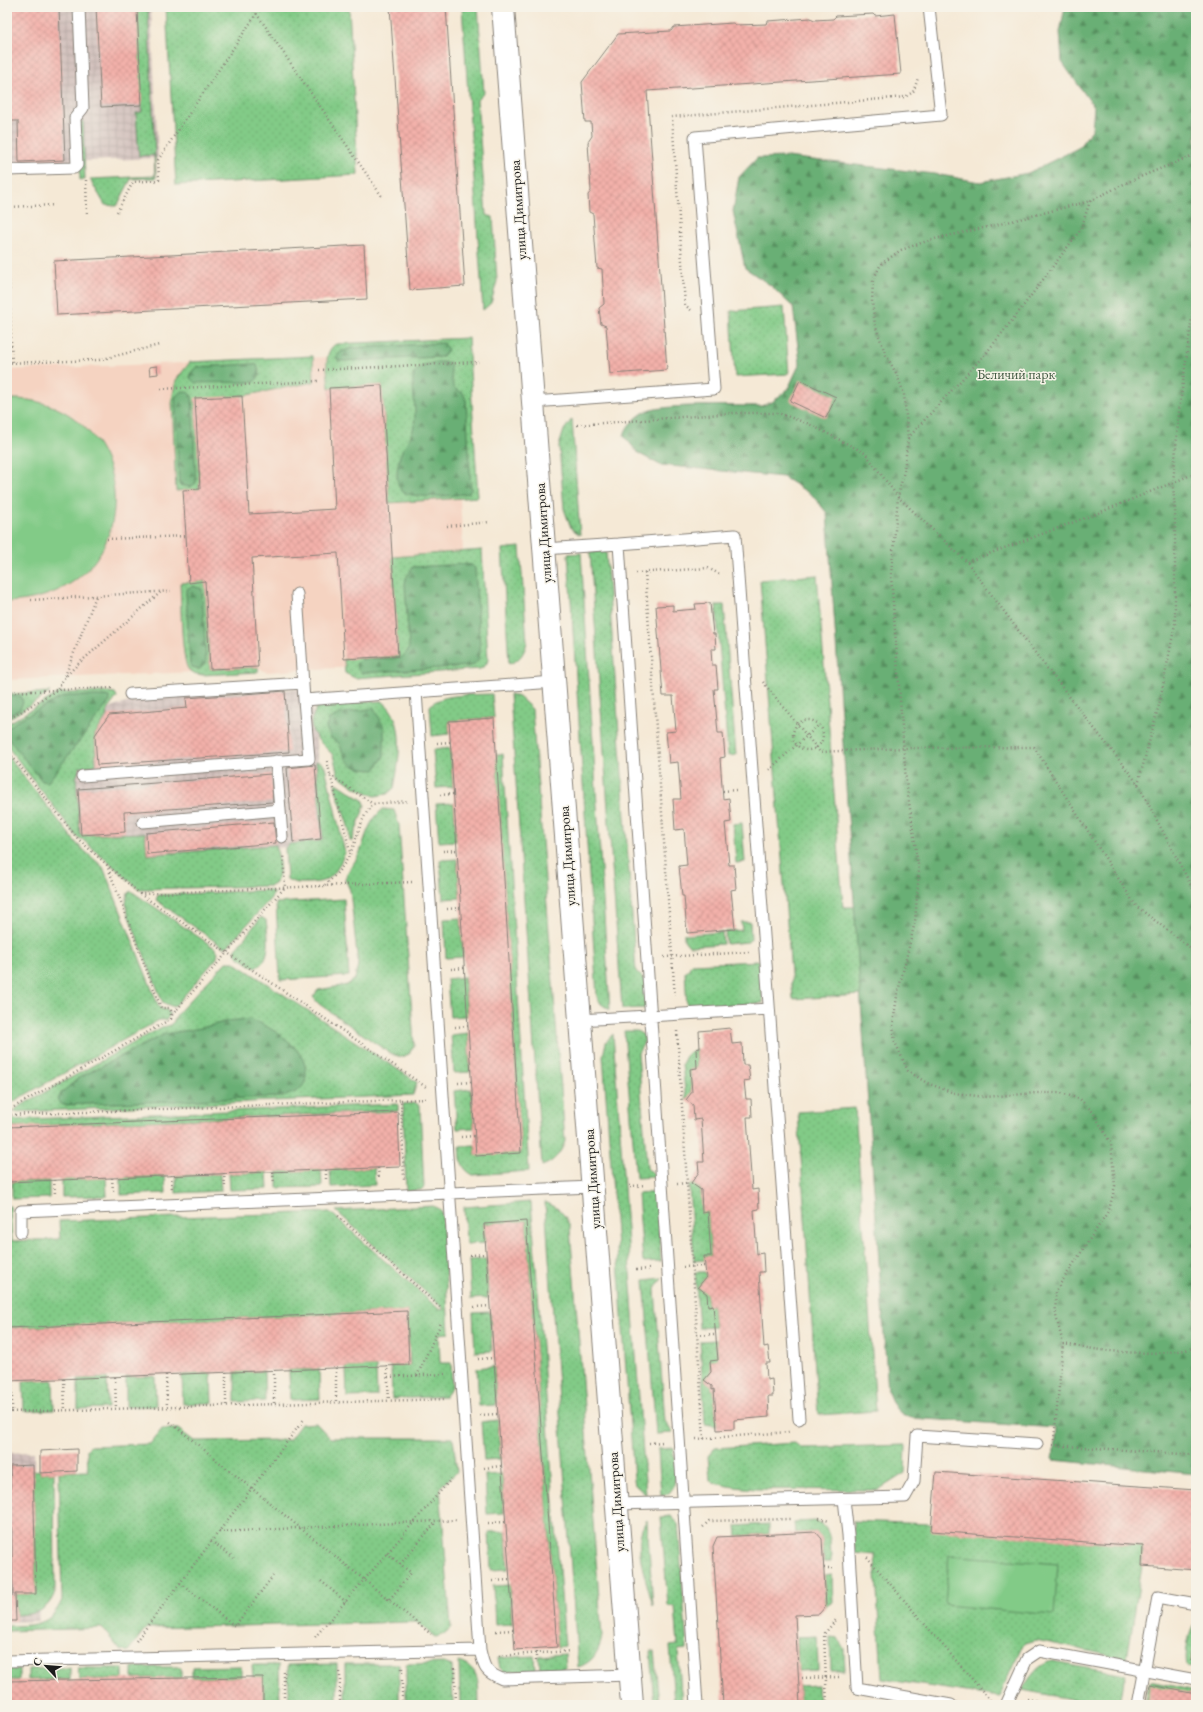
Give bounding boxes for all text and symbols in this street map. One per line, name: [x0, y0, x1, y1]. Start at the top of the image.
street label: улица Димитрова: [505, 159, 530, 261]
park label: Беличий парк: [977, 365, 1055, 383]
street label: улица Димитрова: [530, 482, 555, 584]
street label: улица Димитрова: [554, 805, 579, 907]
street label: улица Димитрова: [579, 1128, 604, 1230]
street label: улица Димитрова: [603, 1451, 628, 1553]
north arrow: [26, 1646, 66, 1686]
text: С: [29, 1655, 45, 1668]

